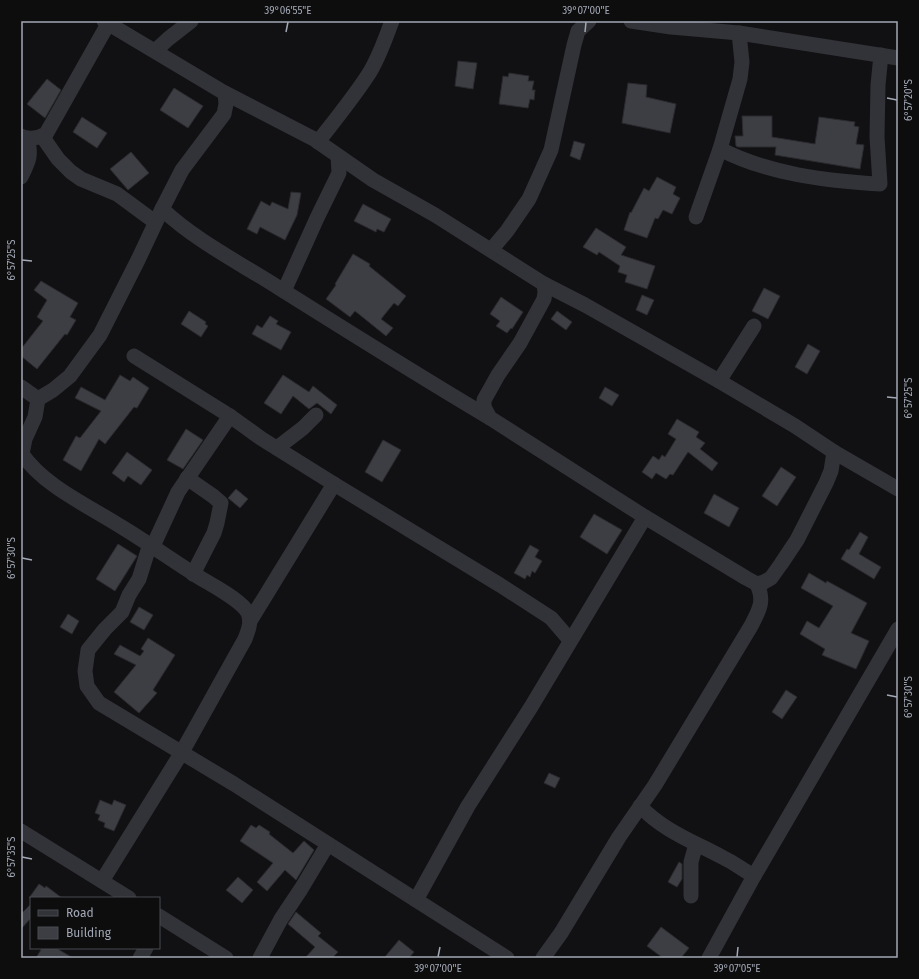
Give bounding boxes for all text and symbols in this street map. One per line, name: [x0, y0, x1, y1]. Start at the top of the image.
text: 39°06'55"E: [264, 5, 312, 17]
text: 39°07'00"E: [562, 5, 610, 17]
text: 6°57'20"S: [903, 79, 915, 121]
text: 6°57'25"S: [6, 239, 18, 281]
text: 6°57'25"S: [903, 377, 915, 419]
text: 6°57'30"S: [6, 537, 18, 579]
text: 6°57'30"S: [903, 676, 915, 718]
text: 6°57'35"S: [6, 836, 18, 878]
legend: [30, 897, 160, 949]
text: Road: [66, 906, 94, 920]
text: Building: [66, 926, 112, 940]
text: 39°07'00"E: [414, 963, 462, 975]
text: 39°07'05"E: [714, 963, 760, 975]

